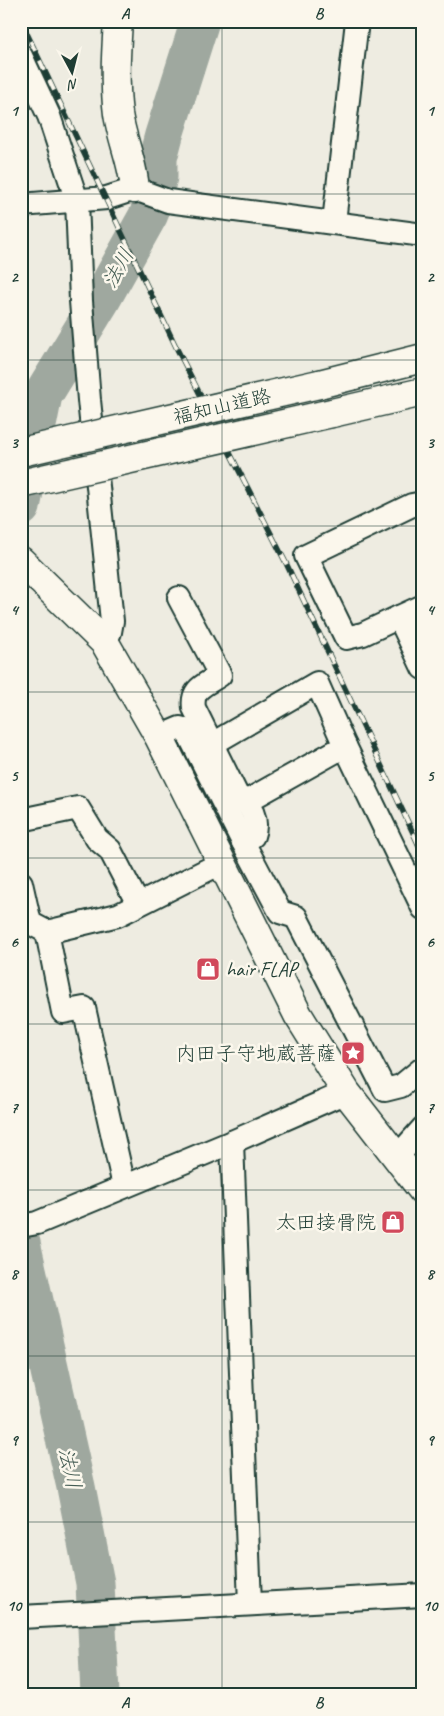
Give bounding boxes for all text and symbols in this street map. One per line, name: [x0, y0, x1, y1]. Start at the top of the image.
text: A: [121, 4, 131, 24]
text: B: [315, 4, 325, 24]
north arrow: [48, 48, 98, 98]
text: N: [66, 75, 79, 94]
text: 1: [10, 101, 19, 121]
text: 1: [426, 101, 435, 121]
water label: 法川: [96, 243, 140, 293]
text: 2: [10, 267, 19, 287]
text: 2: [426, 267, 435, 287]
street label: 福知山道路: [171, 383, 274, 430]
text: 3: [10, 433, 19, 453]
text: 3: [426, 433, 435, 453]
text: 4: [10, 600, 19, 620]
text: 4: [426, 600, 435, 620]
text: 5: [11, 766, 20, 786]
text: 5: [427, 766, 436, 786]
text: 6: [10, 932, 19, 952]
text: 6: [426, 932, 435, 952]
shop icon: hair FLAP: [195, 956, 221, 982]
place label: hair FLAP: [226, 957, 299, 982]
place icon: 内田子守地蔵菩薩: [340, 1040, 366, 1066]
place label: 内田子守地蔵菩薩: [176, 1041, 336, 1066]
text: 7: [10, 1098, 19, 1118]
text: 7: [426, 1098, 435, 1118]
shop icon: 太田接骨院: [380, 1209, 406, 1235]
place label: 太田接骨院: [276, 1210, 376, 1235]
text: 8: [10, 1264, 19, 1284]
text: 8: [426, 1264, 435, 1284]
text: 9: [10, 1430, 19, 1450]
text: 9: [426, 1430, 435, 1450]
water label: 法川: [53, 1445, 87, 1491]
text: 10: [7, 1596, 23, 1616]
text: 10: [423, 1596, 439, 1616]
text: A: [121, 1693, 131, 1713]
text: B: [315, 1693, 325, 1713]

